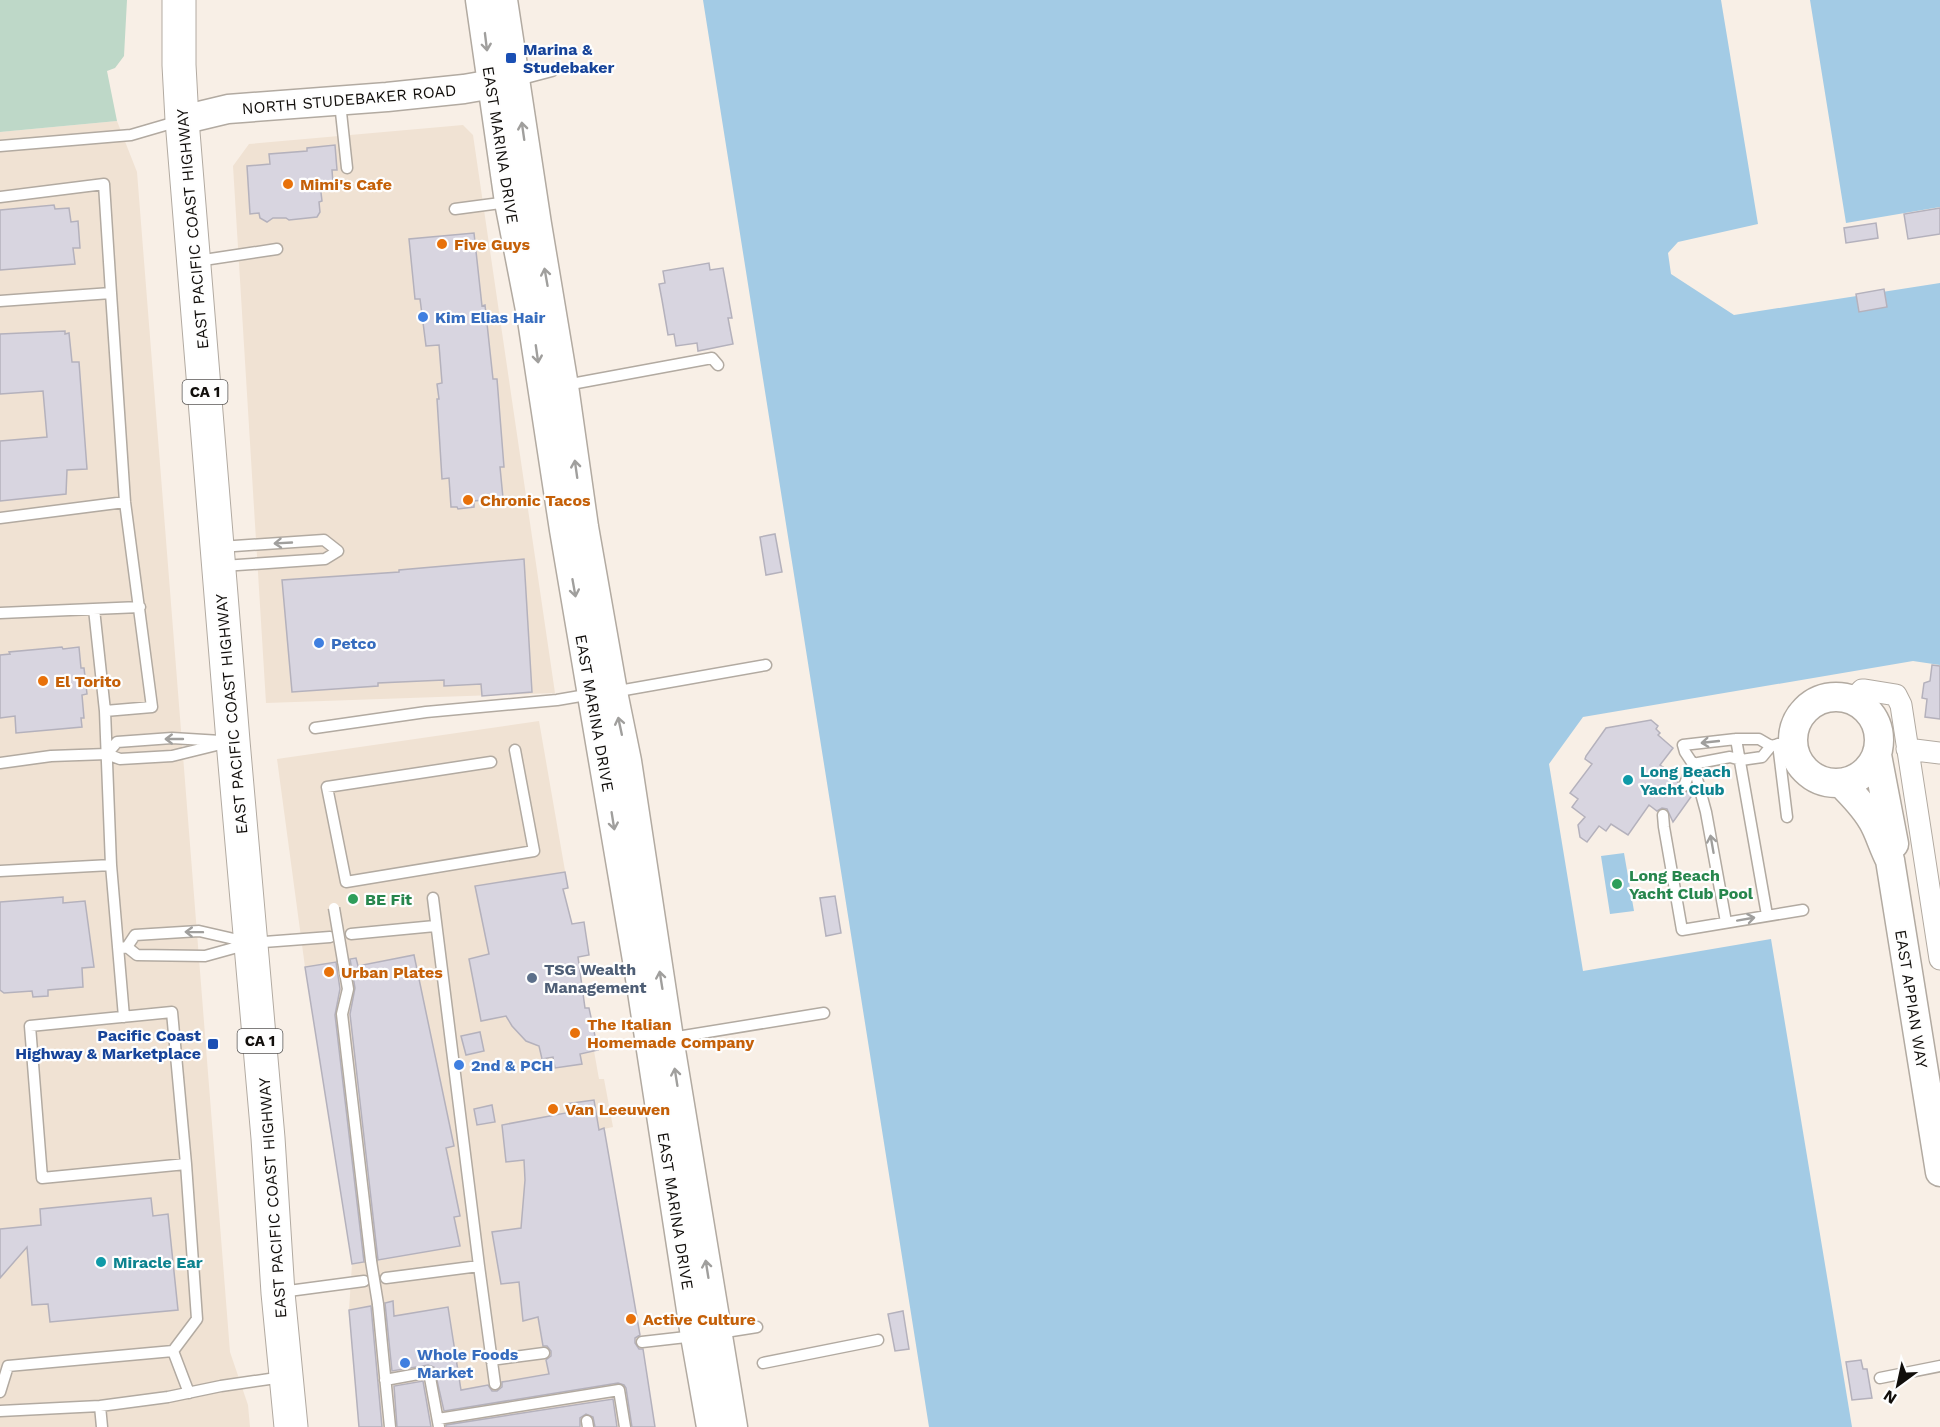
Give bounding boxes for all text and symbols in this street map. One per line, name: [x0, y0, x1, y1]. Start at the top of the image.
one-way arrow: [481, 32, 492, 52]
place label: Marina & Studebaker: [523, 40, 615, 77]
marker: Marina & Studebaker: [504, 51, 518, 65]
street label: EAST MARINA DRIVE: [479, 65, 522, 225]
street label: NORTH STUDEBAKER ROAD: [241, 81, 457, 118]
street label: EAST PACIFIC COAST HIGHWAY: [173, 108, 212, 350]
one-way arrow: [517, 121, 528, 141]
place label: Mimi's Cafe: [300, 175, 392, 194]
marker: Mimi's Cafe: [281, 177, 295, 191]
place label: Five Guys: [454, 235, 530, 254]
marker: Five Guys: [435, 237, 449, 251]
one-way arrow: [540, 267, 551, 287]
place label: Kim Elias Hair: [435, 308, 545, 327]
marker: Kim Elias Hair: [416, 310, 430, 324]
one-way arrow: [531, 344, 542, 364]
road number: CA 1: [182, 380, 228, 404]
one-way arrow: [570, 460, 581, 480]
place label: Chronic Tacos: [480, 491, 591, 510]
marker: Chronic Tacos: [461, 493, 475, 507]
one-way arrow: [274, 537, 294, 548]
one-way arrow: [569, 577, 580, 597]
street label: EAST PACIFIC COAST HIGHWAY: [212, 593, 251, 835]
street label: EAST MARINA DRIVE: [571, 633, 618, 793]
place label: Petco: [331, 634, 377, 653]
marker: Petco: [312, 636, 326, 650]
place label: El Torito: [55, 672, 121, 691]
marker: El Torito: [36, 674, 50, 688]
one-way arrow: [614, 717, 625, 737]
one-way arrow: [165, 733, 185, 745]
one-way arrow: [1700, 736, 1720, 747]
place label: Long Beach Yacht Club: [1640, 762, 1731, 799]
marker: Long Beach Yacht Club: [1621, 773, 1635, 787]
one-way arrow: [608, 811, 619, 831]
one-way arrow: [1706, 835, 1717, 854]
place label: Long Beach Yacht Club Pool: [1629, 866, 1754, 903]
marker: Long Beach Yacht Club Pool: [1610, 877, 1624, 891]
place label: BE Fit: [365, 890, 412, 909]
marker: BE Fit: [346, 892, 360, 906]
one-way arrow: [1736, 913, 1755, 924]
one-way arrow: [185, 926, 205, 938]
street label: EAST APPIAN WAY: [1891, 928, 1932, 1070]
place label: TSG Wealth Management: [544, 960, 646, 997]
place label: Urban Plates: [341, 963, 443, 982]
marker: Urban Plates: [322, 965, 336, 979]
marker: TSG Wealth Management: [525, 971, 539, 985]
one-way arrow: [655, 971, 666, 991]
place label: The Italian Homemade Company: [587, 1015, 755, 1052]
place label: Pacific Coast Highway & Marketplace: [15, 1026, 201, 1063]
marker: The Italian Homemade Company: [568, 1026, 582, 1040]
road number: CA 1: [238, 1029, 282, 1053]
marker: Pacific Coast Highway & Marketplace: [206, 1037, 220, 1051]
place label: 2nd & PCH: [471, 1056, 553, 1075]
marker: 2nd & PCH: [452, 1058, 466, 1072]
one-way arrow: [670, 1067, 681, 1087]
street label: EAST PACIFIC COAST HIGHWAY: [255, 1077, 290, 1319]
place label: Van Leeuwen: [565, 1100, 670, 1119]
marker: Van Leeuwen: [546, 1102, 560, 1116]
street label: EAST MARINA DRIVE: [654, 1131, 697, 1291]
place label: Miracle Ear: [113, 1253, 203, 1272]
marker: Miracle Ear: [94, 1255, 108, 1269]
one-way arrow: [701, 1260, 712, 1279]
place label: Active Culture: [643, 1310, 756, 1329]
marker: Active Culture: [624, 1312, 638, 1326]
place label: Whole Foods Market: [417, 1345, 519, 1382]
north arrow: [1868, 1355, 1928, 1415]
marker: Whole Foods Market: [398, 1356, 412, 1370]
text: N: [1880, 1386, 1900, 1408]

